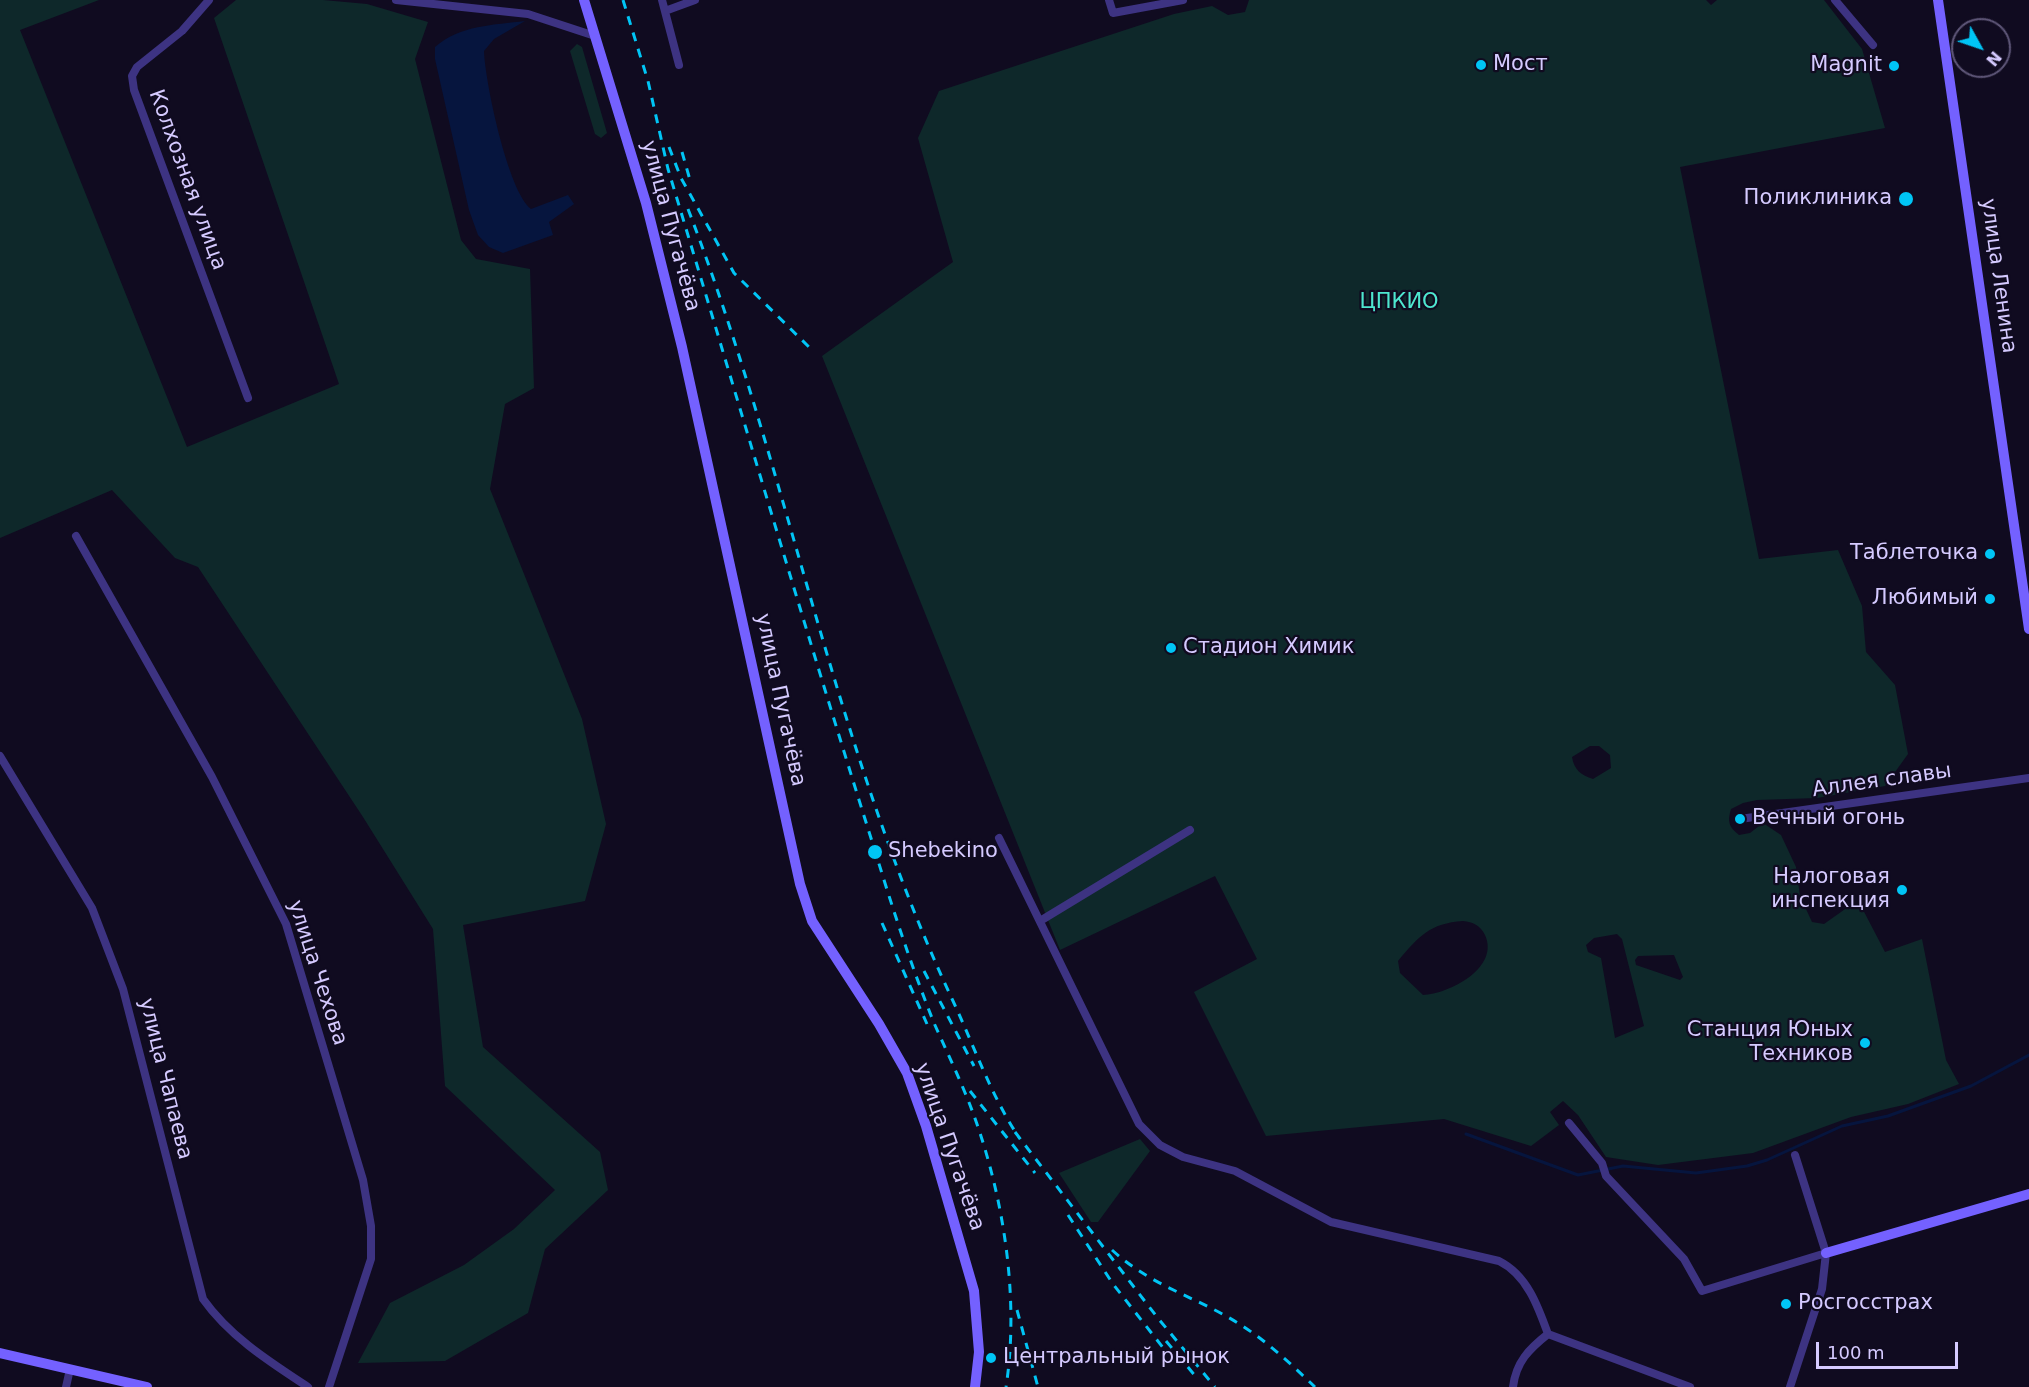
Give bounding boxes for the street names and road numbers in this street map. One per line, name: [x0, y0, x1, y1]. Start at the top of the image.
street label: Колхозная улица: [143, 86, 231, 274]
street label: улица Пугачёва: [635, 138, 705, 314]
street label: улица Ленина: [1975, 197, 2021, 355]
street label: улица Пугачёва: [749, 611, 811, 789]
street label: Аллея славы: [1811, 759, 1953, 803]
street label: улица Чехова: [282, 897, 352, 1049]
street label: улица Чапаева: [133, 996, 197, 1162]
street label: улица Пугачёва: [908, 1060, 990, 1234]

